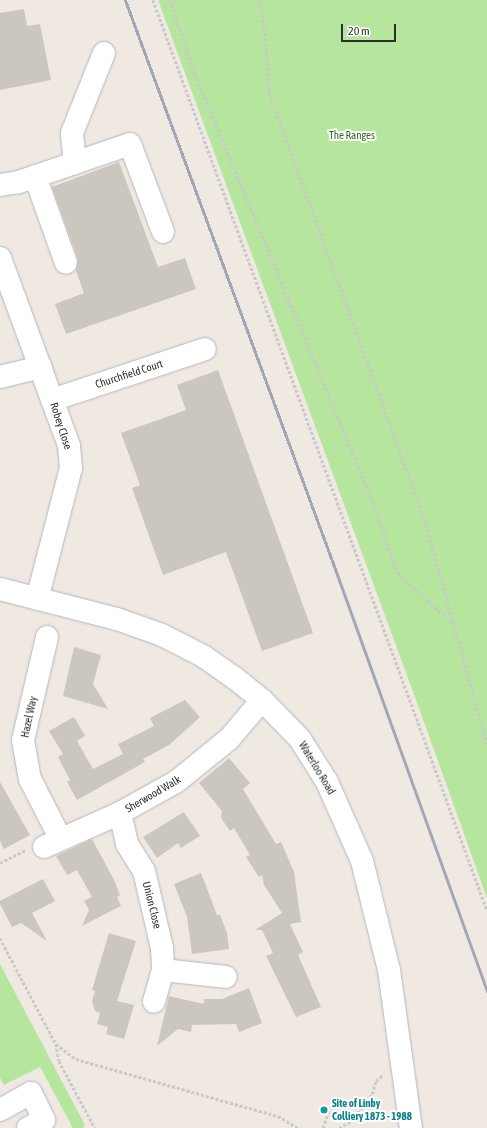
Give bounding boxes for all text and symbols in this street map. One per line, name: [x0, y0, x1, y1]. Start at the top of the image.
scale bar: [343, 16, 398, 42]
text: 20 m: [348, 24, 370, 38]
park label: The Ranges: [329, 128, 375, 142]
street label: Churchfield Court: [94, 357, 164, 391]
street label: Robey Close: [47, 401, 75, 451]
street label: Hazel Way: [18, 695, 40, 739]
street label: Waterloo Road: [296, 739, 338, 797]
street label: Sherwood Walk: [123, 773, 183, 815]
street label: Union Close: [140, 880, 164, 930]
place label: Site of Linby Colliery 1873 - 1988: [332, 1097, 412, 1123]
marker: Site of Linby Colliery 1873 - 1988: [319, 1105, 329, 1115]

